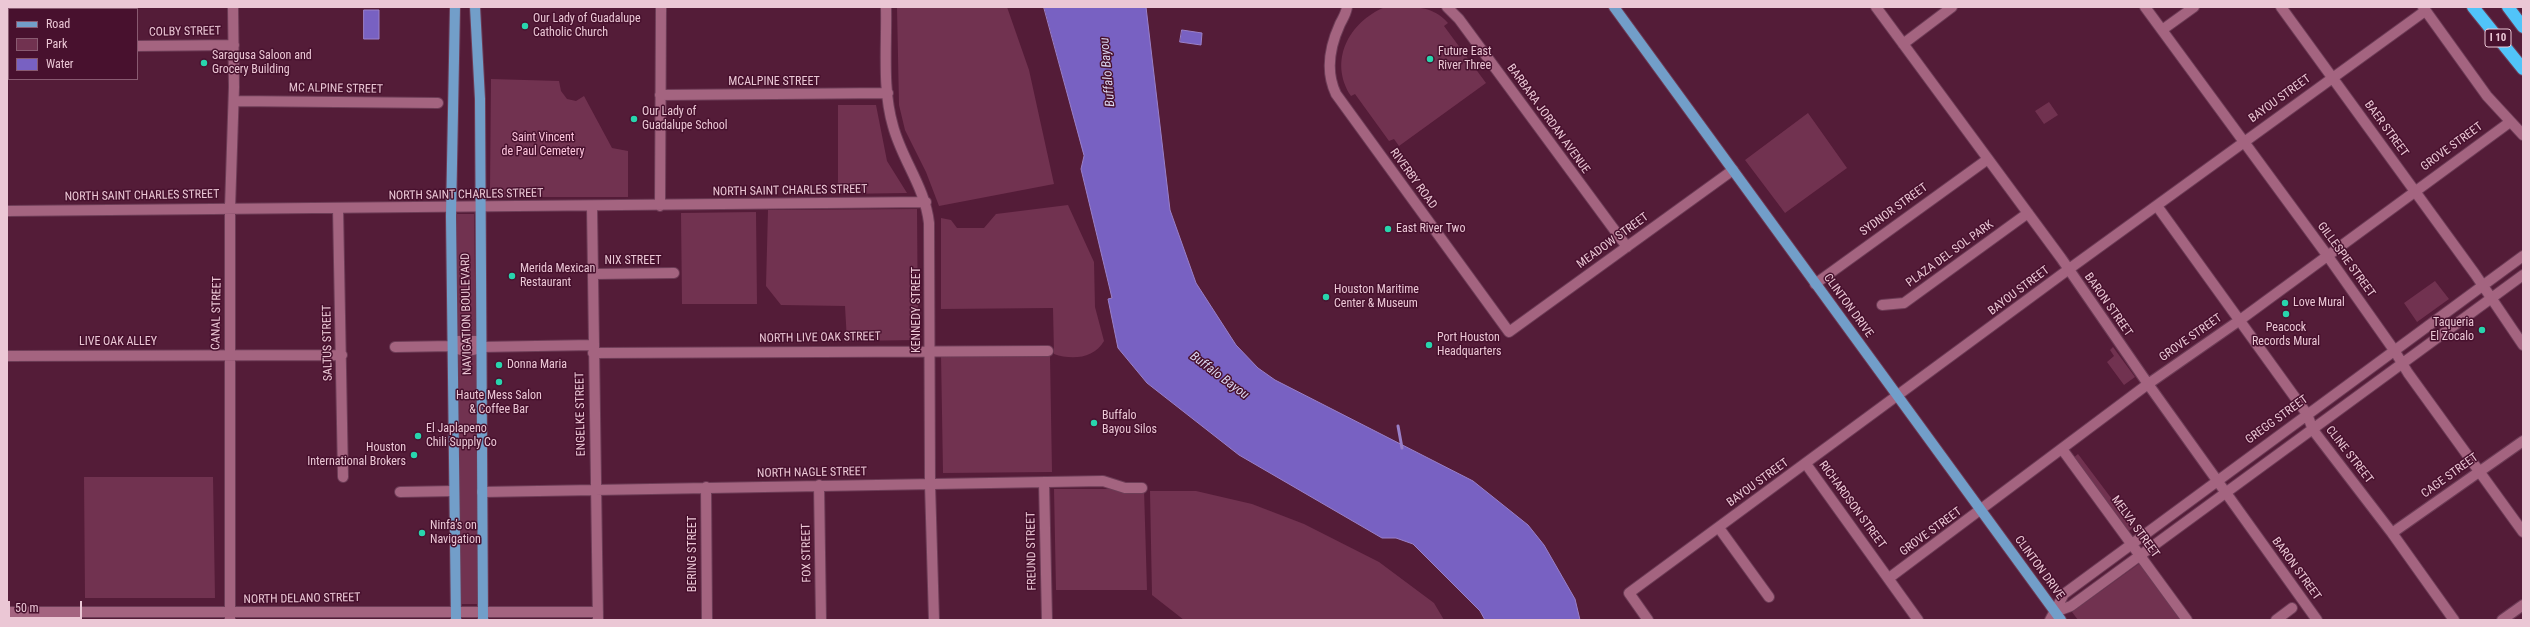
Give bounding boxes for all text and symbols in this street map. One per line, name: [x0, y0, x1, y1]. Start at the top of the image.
legend: [8, 8, 138, 80]
place label: Our Lady of Guadalupe Catholic Church: [533, 12, 641, 40]
text: Road: [46, 17, 70, 31]
marker: Our Lady of Guadalupe Catholic Church: [520, 21, 530, 31]
street label: COLBY STREET: [149, 24, 221, 40]
road number: I 10: [2485, 29, 2511, 47]
text: Park: [46, 37, 67, 51]
water label: Buffalo Bayou: [1097, 37, 1119, 107]
place label: Future East River Three: [1438, 45, 1491, 73]
place label: Saragusa Saloon and Grocery Building: [212, 49, 312, 77]
marker: Future East River Three: [1425, 54, 1435, 64]
text: Water: [46, 57, 74, 71]
marker: Saragusa Saloon and Grocery Building: [199, 58, 209, 68]
street label: BARBARA JORDAN AVENUE: [1503, 61, 1593, 177]
street label: BAYOU STREET: [2246, 72, 2314, 126]
street label: MCALPINE STREET: [728, 75, 820, 89]
street label: MC ALPINE STREET: [289, 81, 383, 97]
street label: BAER STREET: [2361, 98, 2411, 160]
place label: Our Lady of Guadalupe School: [642, 105, 728, 133]
marker: Our Lady of Guadalupe School: [629, 114, 639, 124]
street label: GROVE STREET: [2418, 120, 2486, 174]
park label: Saint Vincent de Paul Cemetery: [502, 131, 584, 159]
street label: RIVERBY ROAD: [1386, 146, 1440, 212]
street label: SYDNOR STREET: [1857, 181, 1931, 239]
street label: NORTH SAINT CHARLES STREET: [712, 182, 868, 200]
street label: NORTH SAINT CHARLES STREET: [388, 186, 544, 204]
street label: NORTH SAINT CHARLES STREET: [64, 187, 220, 205]
street label: MEADOW STREET: [1574, 210, 1652, 272]
street label: PLAZA DEL SOL PARK: [1904, 218, 1996, 290]
street label: GILLESPIE STREET: [2314, 220, 2378, 300]
place label: East River Two: [1396, 222, 1465, 236]
marker: East River Two: [1383, 224, 1393, 234]
street label: NAVIGATION BOULEVARD: [459, 253, 475, 375]
street label: NIX STREET: [604, 254, 662, 268]
place label: Merida Mexican Restaurant: [520, 262, 595, 290]
street label: BAYOU STREET: [1986, 263, 2052, 319]
street label: KENNEDY STREET: [910, 267, 924, 353]
street label: BARON STREET: [2081, 270, 2135, 340]
marker: Merida Mexican Restaurant: [507, 271, 517, 281]
street label: CLINTON DRIVE: [1820, 271, 1876, 341]
street label: CANAL STREET: [209, 276, 225, 350]
place label: Houston Maritime Center & Museum: [1334, 283, 1419, 311]
marker: Houston Maritime Center & Museum: [1321, 292, 1331, 302]
place label: Love Mural: [2293, 296, 2345, 310]
marker: Love Mural: [2280, 298, 2290, 308]
street label: SALTUS STREET: [320, 305, 336, 381]
marker: Peacock Records Mural: [2281, 309, 2291, 319]
street label: GROVE STREET: [2157, 311, 2225, 365]
place label: Taqueria El Zocalo: [2430, 316, 2474, 344]
place label: Peacock Records Mural: [2252, 321, 2320, 349]
marker: Taqueria El Zocalo: [2477, 325, 2487, 335]
street label: NORTH LIVE OAK STREET: [759, 330, 881, 346]
place label: Port Houston Headquarters: [1437, 331, 1502, 359]
street label: LIVE OAK ALLEY: [79, 335, 157, 349]
marker: Port Houston Headquarters: [1424, 340, 1434, 350]
water label: Buffalo Bayou: [1187, 349, 1251, 403]
place label: Donna Maria: [507, 358, 567, 372]
marker: Donna Maria: [494, 360, 504, 370]
street label: ENGELKE STREET: [573, 372, 589, 456]
marker: Haute Mess Salon & Coffee Bar: [494, 377, 504, 387]
place label: Haute Mess Salon & Coffee Bar: [456, 389, 542, 417]
street label: GREGG STREET: [2243, 393, 2311, 447]
place label: Buffalo Bayou Silos: [1102, 409, 1157, 437]
marker: Buffalo Bayou Silos: [1089, 418, 1099, 428]
place label: El Japlapeno Chili Supply Co: [426, 422, 497, 450]
street label: CLINE STREET: [2322, 423, 2376, 487]
marker: El Japlapeno Chili Supply Co: [413, 431, 423, 441]
place label: Houston International Brokers: [307, 441, 406, 469]
marker: Houston International Brokers: [409, 450, 419, 460]
street label: CAGE STREET: [2419, 451, 2481, 501]
street label: BAYOU STREET: [1724, 456, 1792, 510]
street label: RICHARDSON STREET: [1815, 458, 1889, 552]
street label: NORTH NAGLE STREET: [757, 465, 867, 481]
street label: MELVA STREET: [2108, 493, 2162, 561]
street label: GROVE STREET: [1897, 505, 1965, 559]
street label: FREUND STREET: [1024, 511, 1040, 591]
street label: BERING STREET: [686, 516, 700, 592]
place label: Ninfa’s on Navigation: [430, 519, 481, 547]
street label: FOX STREET: [799, 523, 815, 583]
marker: Ninfa’s on Navigation: [417, 528, 427, 538]
street label: CLINTON DRIVE: [2011, 533, 2067, 603]
street label: BARON STREET: [2268, 535, 2324, 603]
street label: NORTH DELANO STREET: [243, 591, 361, 607]
scale bar: [10, 593, 84, 619]
text: 50 m: [15, 601, 39, 615]

